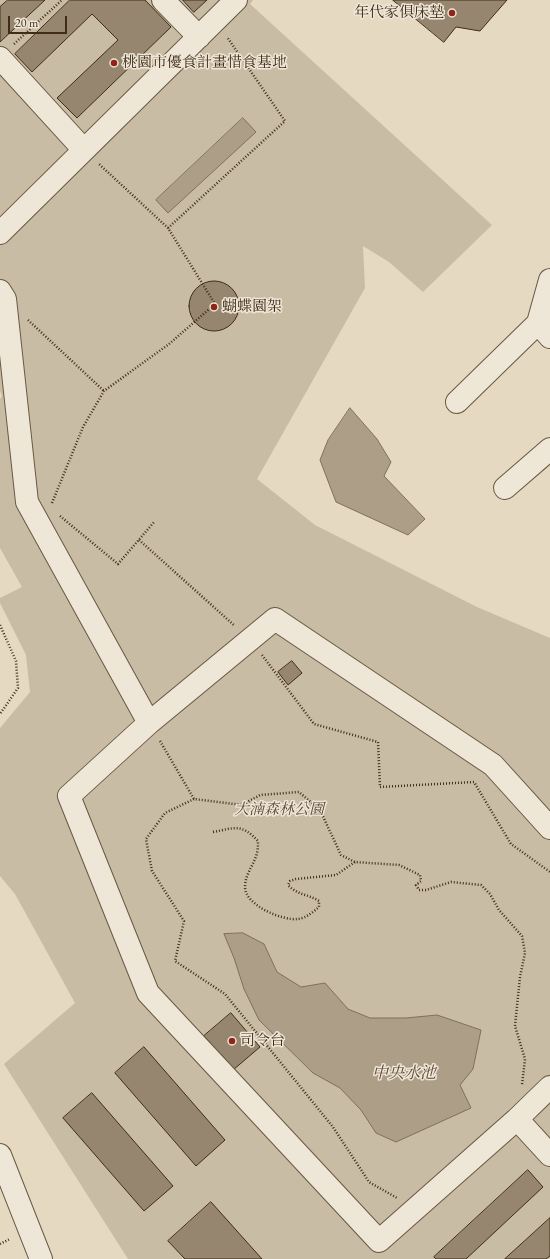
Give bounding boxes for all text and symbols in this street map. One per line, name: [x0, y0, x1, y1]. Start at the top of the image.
place label: 年代家俱床墊: [354, 4, 444, 22]
scale bar: [10, 8, 69, 34]
marker: 年代家俱床墊: [447, 8, 457, 18]
text: 20 m: [15, 15, 38, 31]
place label: 桃園市優食計畫惜食基地: [122, 54, 287, 72]
marker: 桃園市優食計畫惜食基地: [109, 58, 119, 68]
place label: 蝴蝶園架: [222, 298, 282, 316]
marker: 蝴蝶園架: [209, 302, 219, 312]
park label: 大湳森林公園: [234, 801, 324, 819]
place label: 司令台: [240, 1032, 285, 1050]
marker: 司令台: [227, 1036, 237, 1046]
water label: 中央水池: [372, 1064, 436, 1084]

